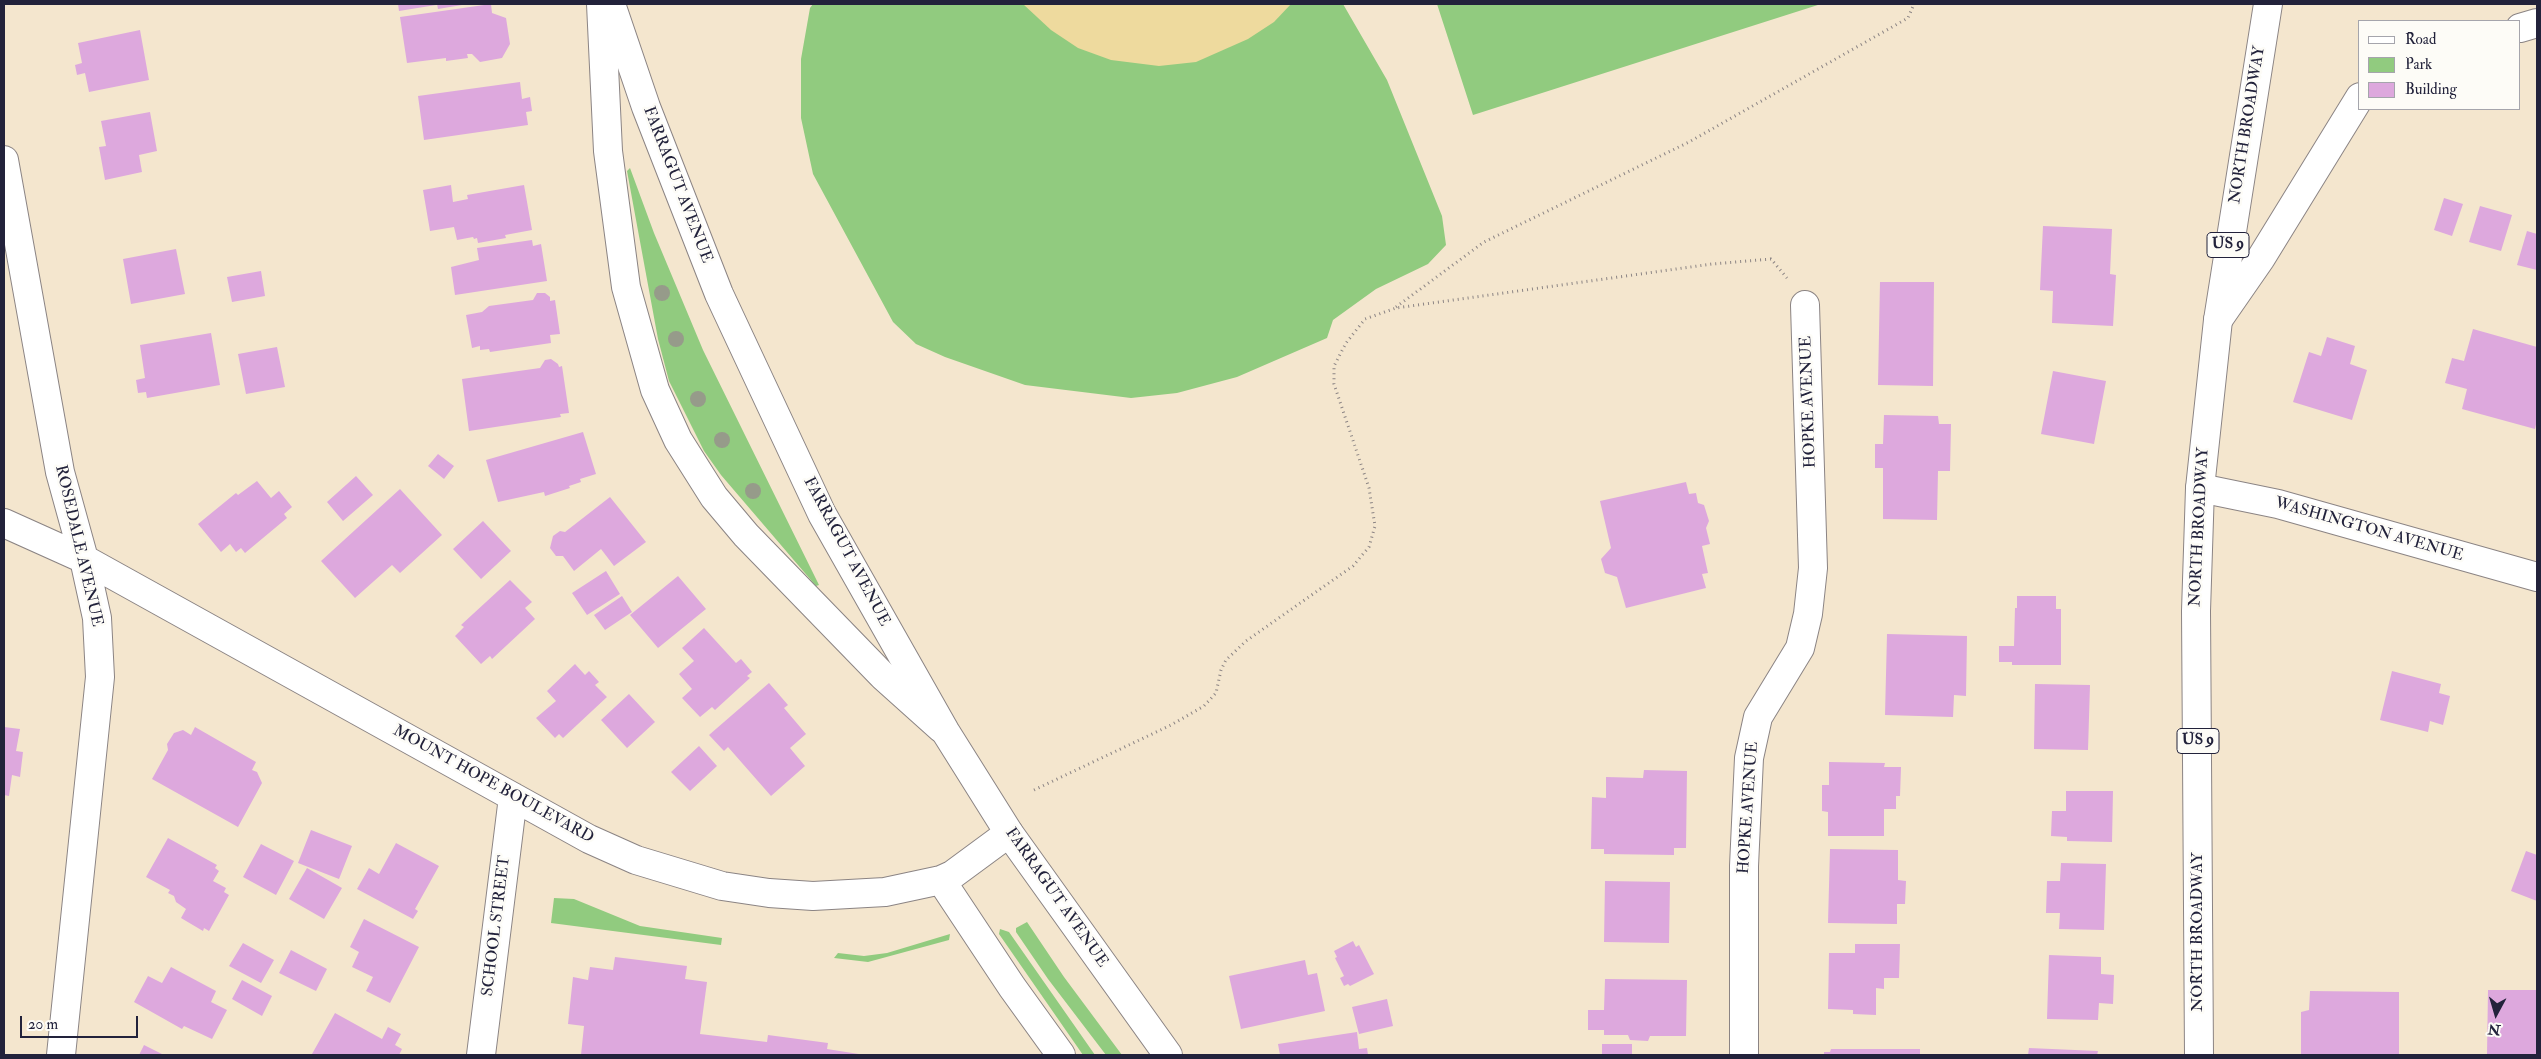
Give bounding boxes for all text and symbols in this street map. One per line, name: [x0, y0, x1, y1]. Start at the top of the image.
legend: [2358, 20, 2521, 110]
text: Road: [2405, 30, 2436, 49]
street label: NORTH BROADWAY: [2226, 45, 2270, 205]
text: Park: [2405, 55, 2432, 74]
text: Building: [2405, 80, 2457, 99]
street label: FARRAGUT AVENUE: [638, 104, 716, 266]
road number: US 9: [2207, 232, 2249, 258]
street label: HOPKE AVENUE: [1797, 335, 1821, 469]
street label: NORTH BROADWAY: [2186, 447, 2214, 607]
street label: ROSEDALE AVENUE: [50, 463, 106, 629]
street label: FARRAGUT AVENUE: [799, 474, 893, 630]
street label: WASHINGTON AVENUE: [2273, 494, 2465, 566]
street label: MOUNT HOPE BOULEVARD: [389, 722, 597, 848]
road number: US 9: [2177, 728, 2219, 754]
street label: HOPKE AVENUE: [1735, 741, 1763, 875]
street label: FARRAGUT AVENUE: [1001, 825, 1111, 971]
street label: NORTH BROADWAY: [2189, 852, 2209, 1012]
street label: SCHOOL STREET: [479, 855, 515, 997]
north arrow: [2471, 989, 2521, 1039]
scale bar: [22, 1006, 140, 1038]
text: 20 m: [28, 1015, 58, 1034]
text: N: [2487, 1020, 2502, 1039]

